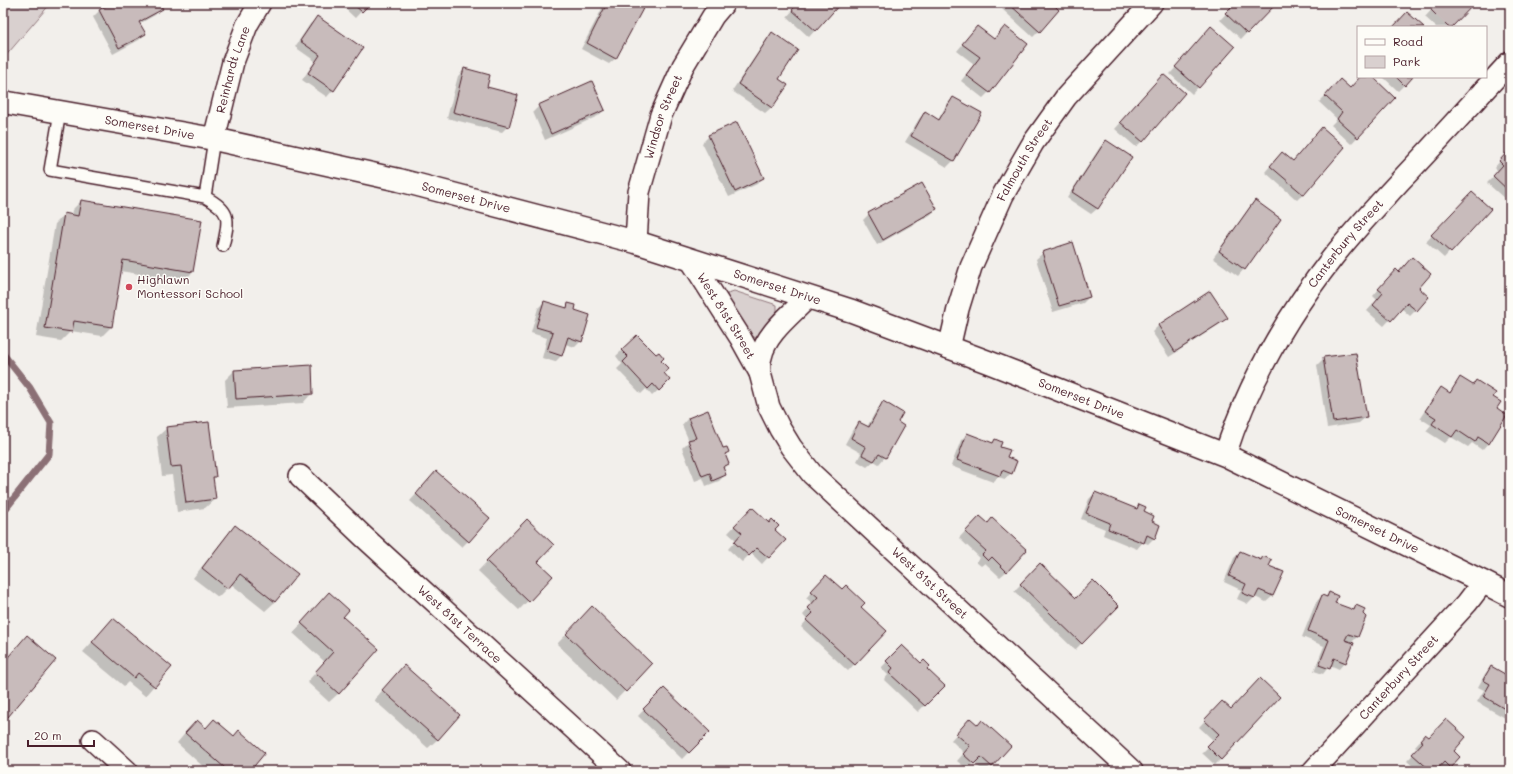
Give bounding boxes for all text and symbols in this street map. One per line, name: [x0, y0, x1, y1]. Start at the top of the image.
street label: Reinhardt Lane: [212, 23, 253, 115]
legend: [1357, 26, 1487, 78]
text: Road: [1393, 33, 1423, 49]
text: Park: [1393, 53, 1420, 69]
street label: Windsor Street: [640, 72, 685, 161]
street label: Somerset Drive: [104, 111, 196, 142]
street label: Falmouth Street: [992, 115, 1055, 203]
street label: Somerset Drive: [420, 177, 512, 216]
street label: Canterbury Street: [1304, 195, 1386, 291]
street label: Somerset Drive: [732, 265, 823, 308]
street label: West 81st Street: [694, 269, 760, 361]
place label: Highlawn Montessori School: [137, 271, 243, 301]
marker: Highlawn Montessori School: [124, 282, 134, 292]
street label: Somerset Drive: [1036, 374, 1127, 422]
street label: Somerset Drive: [1333, 502, 1422, 556]
street label: West 81st Street: [889, 543, 972, 622]
street label: West 81st Terrace: [415, 581, 506, 666]
street label: Canterbury Street: [1355, 631, 1441, 723]
scale bar: [28, 722, 94, 748]
text: 20 m: [34, 727, 62, 743]

